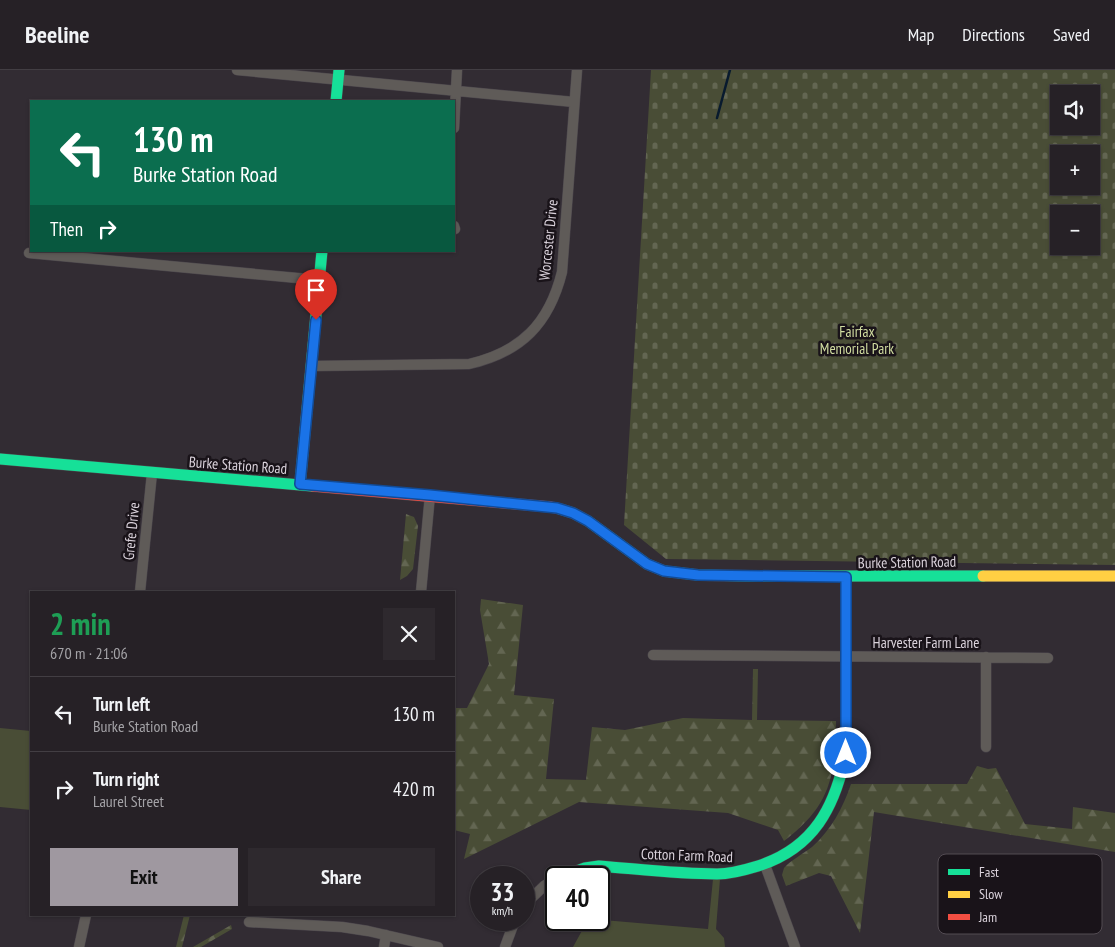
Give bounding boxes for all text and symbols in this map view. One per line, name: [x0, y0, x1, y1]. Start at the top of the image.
text: Beeline: [25, 19, 90, 50]
text: Map: [908, 23, 934, 46]
text: Directions: [962, 23, 1025, 46]
text: Saved: [1053, 23, 1090, 46]
map controls: [1050, 85, 1100, 255]
button: sound: [1050, 85, 1100, 135]
text: 130 m: [133, 116, 214, 162]
icon: left: [50, 120, 115, 185]
button: +: [1050, 145, 1100, 195]
text: Burke Station Road: [133, 160, 277, 188]
street label: Worcester Drive: [534, 199, 562, 281]
button: −: [1050, 205, 1100, 255]
icon: right: [93, 215, 121, 243]
text: Then: [50, 217, 83, 241]
pin: [295, 269, 337, 320]
icon: arrive: [302, 276, 330, 304]
park label: Fairfax Memorial Park: [820, 322, 894, 358]
street label: Burke Station Road: [188, 452, 288, 478]
street label: Grefe Drive: [119, 501, 143, 561]
street label: Burke Station Road: [858, 552, 956, 572]
text: 2 min: [50, 604, 111, 643]
button: close: [383, 608, 435, 660]
street label: Harvester Farm Lane: [873, 633, 979, 652]
text: 670 m · 21:06: [50, 643, 128, 663]
text: Turn left: [93, 692, 150, 716]
icon: left: [50, 700, 78, 728]
text: 130 m: [393, 702, 435, 726]
text: Burke Station Road: [93, 716, 198, 736]
position arrow: [819, 726, 871, 778]
text: Turn right: [93, 767, 159, 791]
icon: right: [50, 775, 78, 803]
text: 420 m: [393, 777, 435, 801]
text: Laurel Street: [93, 791, 164, 811]
street label: Cotton Farm Road: [641, 844, 733, 866]
button: Exit: [50, 848, 238, 906]
button: Share: [248, 848, 435, 906]
legend: [938, 854, 1102, 934]
text: Fast: [979, 863, 999, 881]
speed limit sign: 40: [545, 866, 610, 931]
text: 33: [491, 876, 514, 908]
text: Slow: [979, 885, 1003, 903]
text: km/h: [492, 903, 513, 918]
text: Jam: [978, 908, 997, 926]

